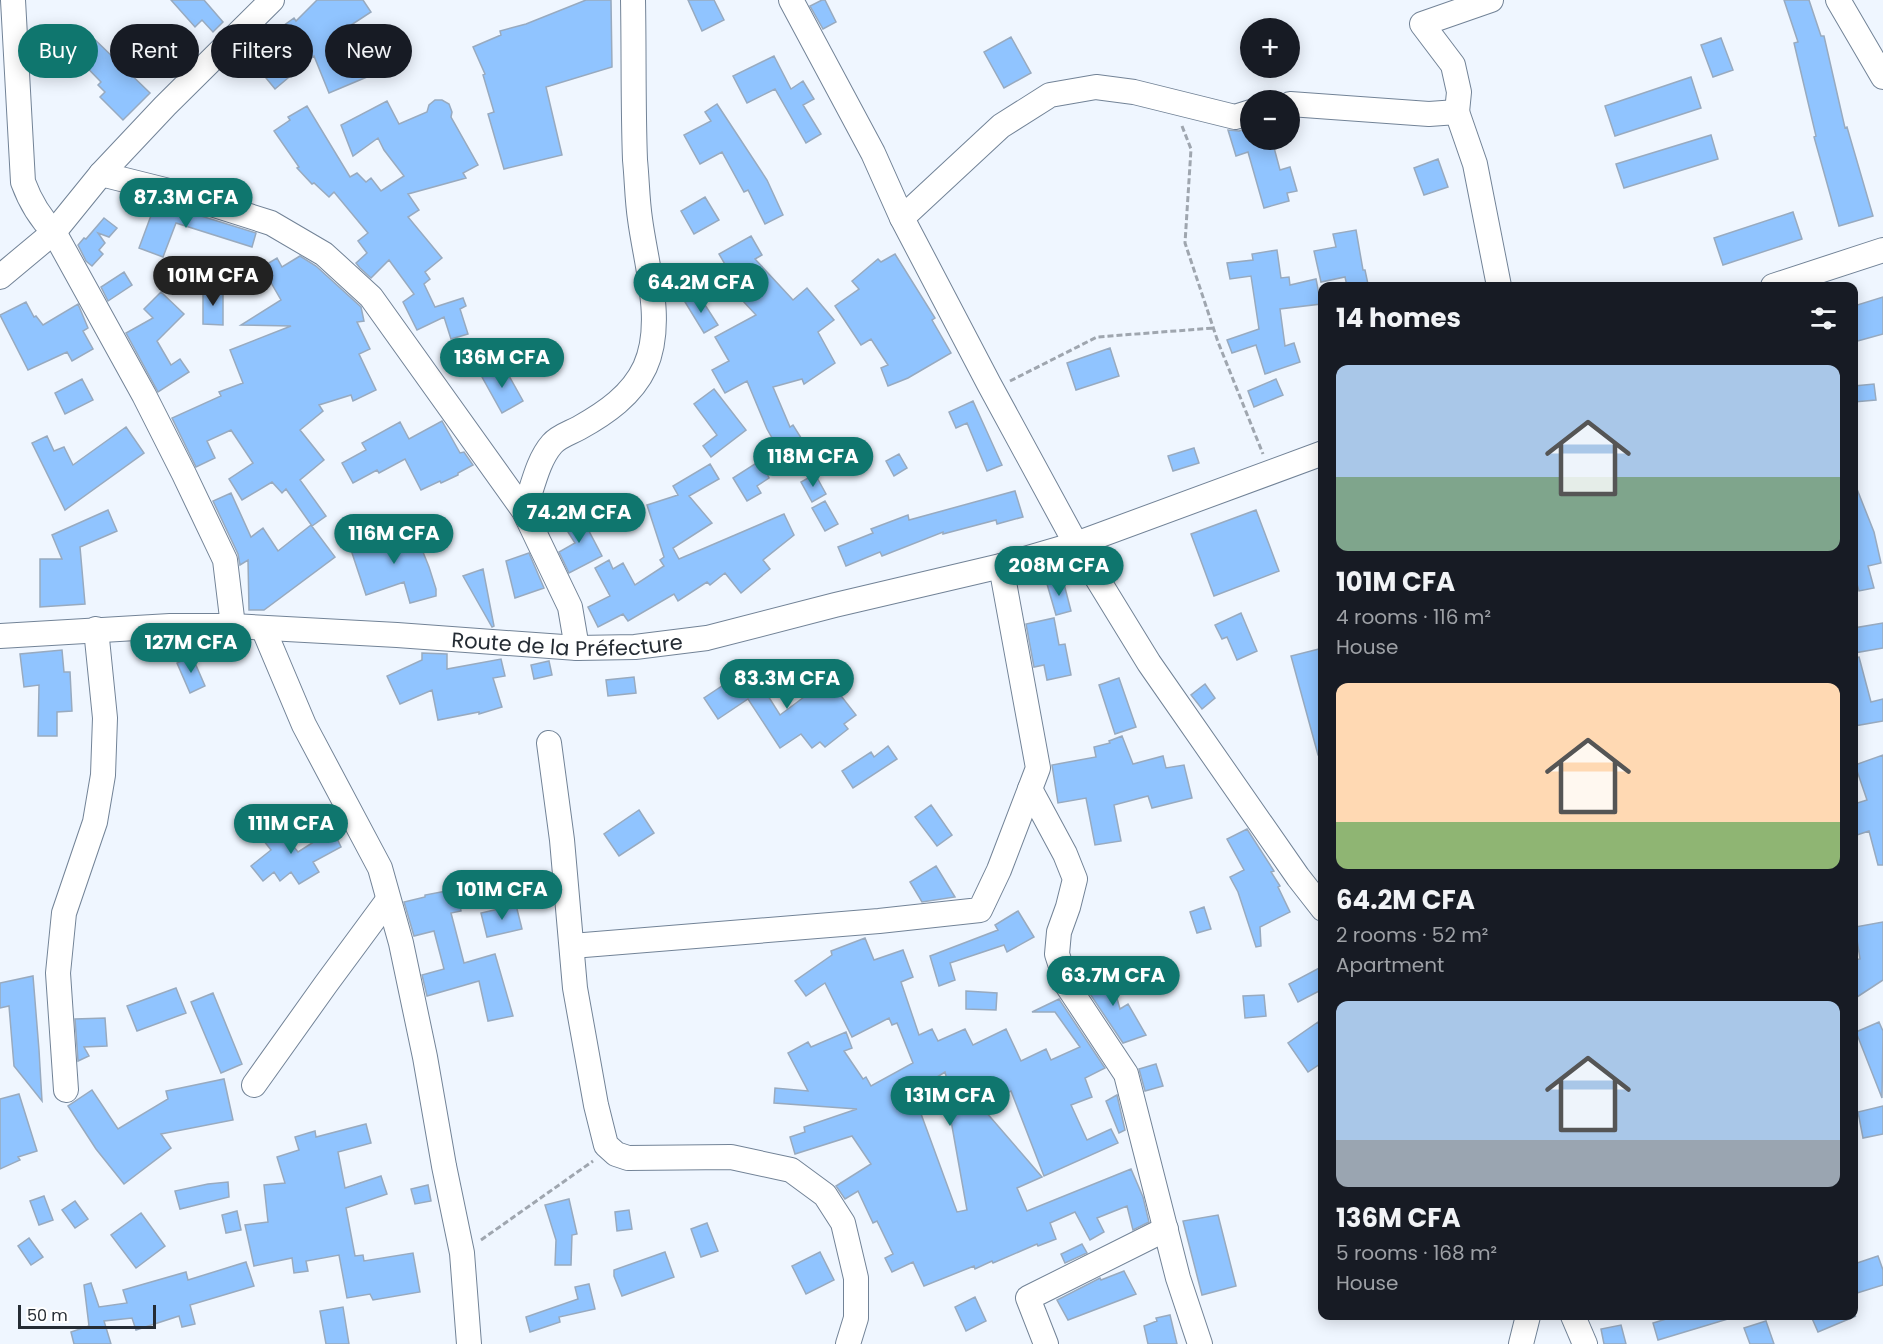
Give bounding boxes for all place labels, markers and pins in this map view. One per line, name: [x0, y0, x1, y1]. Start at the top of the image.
pin: 87.3M CFA: [117, 178, 255, 229]
pin: 101M CFA: [151, 256, 275, 307]
pin: 64.2M CFA: [632, 263, 770, 314]
pin: 136M CFA: [440, 338, 564, 389]
pin: 118M CFA: [751, 437, 875, 488]
pin: 74.2M CFA: [510, 493, 648, 544]
pin: 116M CFA: [332, 514, 456, 565]
pin: 208M CFA: [997, 546, 1121, 597]
pin: 127M CFA: [129, 623, 253, 674]
pin: 83.3M CFA: [718, 659, 856, 710]
pin: 111M CFA: [229, 804, 353, 855]
pin: 101M CFA: [440, 870, 564, 921]
pin: 63.7M CFA: [1044, 956, 1182, 1007]
pin: 131M CFA: [888, 1076, 1012, 1127]

